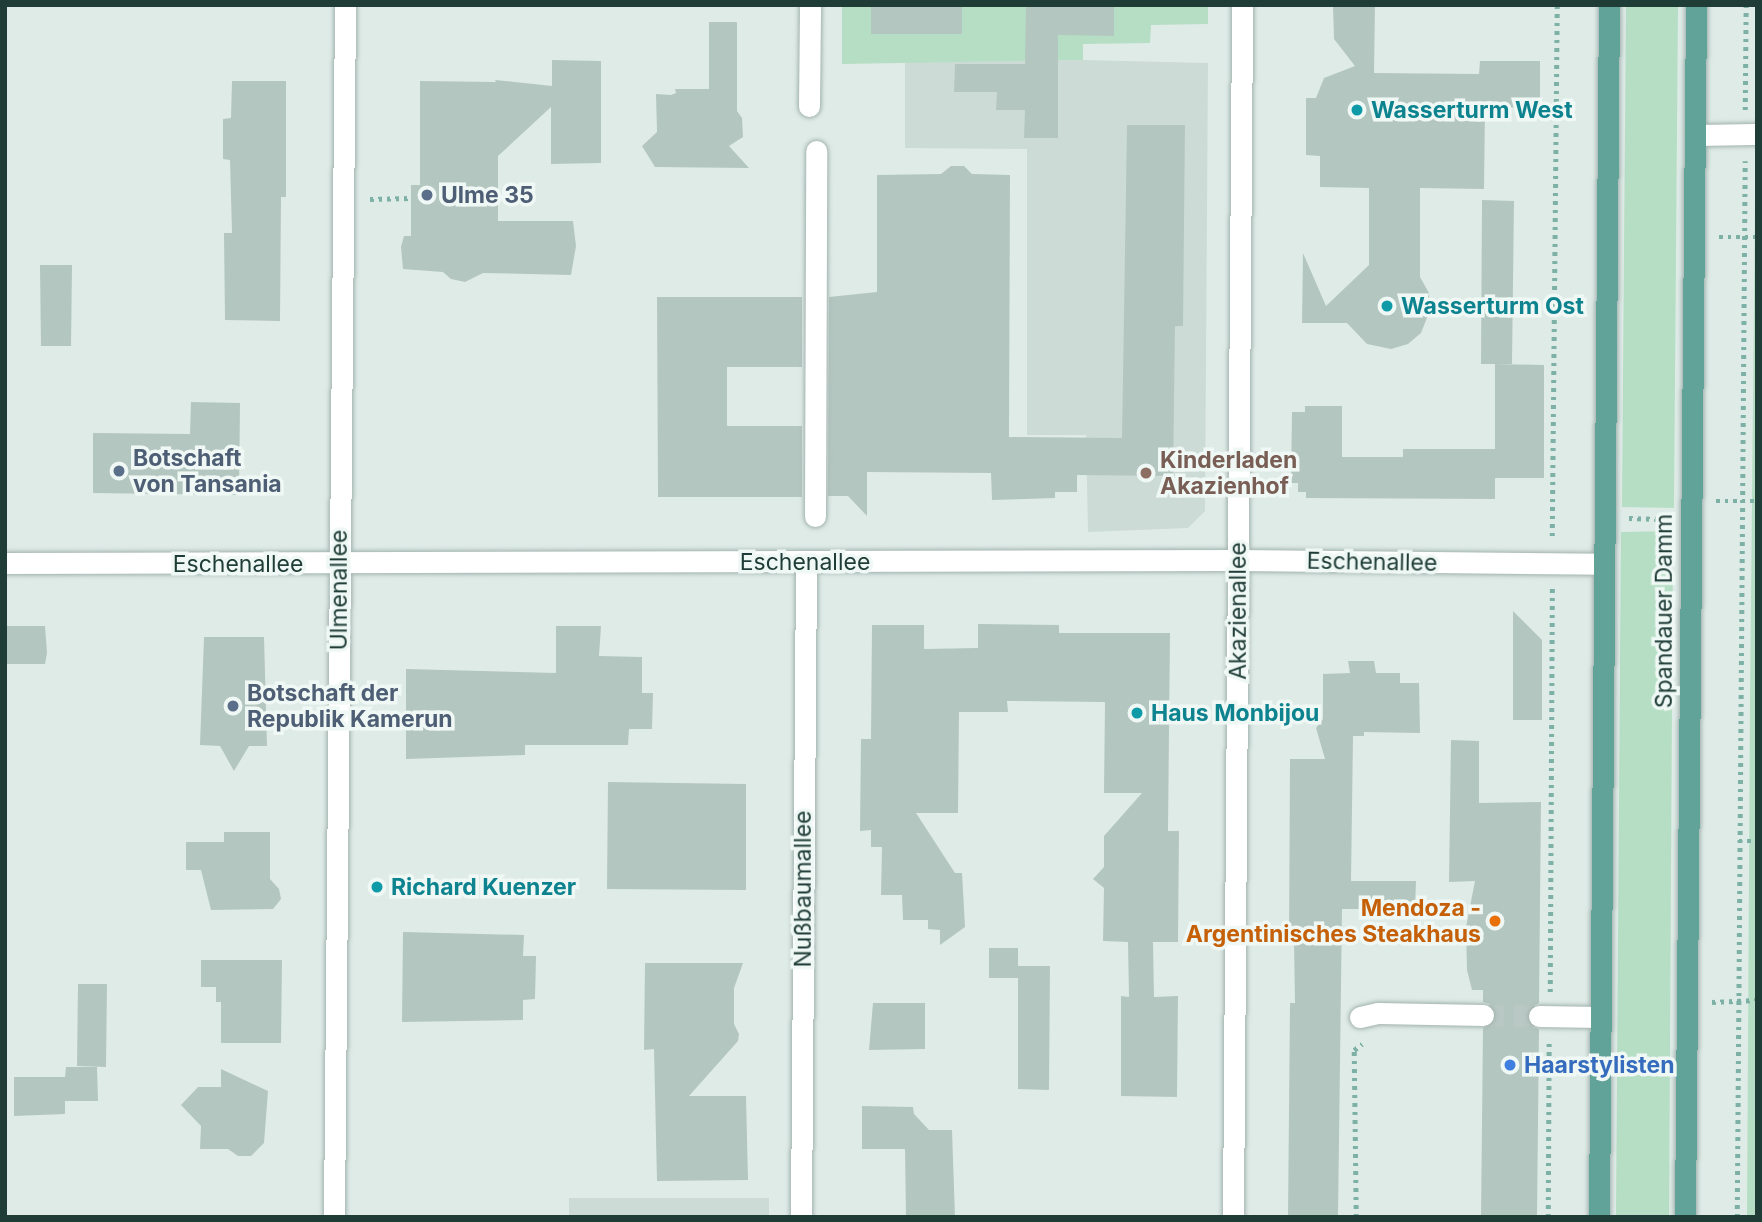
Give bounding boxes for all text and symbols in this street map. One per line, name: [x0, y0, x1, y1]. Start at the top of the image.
place label: Wasserturm West: [1371, 96, 1573, 124]
marker: Wasserturm West: [1349, 102, 1365, 118]
place label: Ulme 35: [441, 181, 534, 209]
marker: Ulme 35: [419, 187, 435, 203]
place label: Wasserturm Ost: [1401, 292, 1584, 320]
marker: Wasserturm Ost: [1379, 298, 1395, 314]
place label: Botschaft von Tansania: [133, 444, 282, 498]
place label: Kinderladen Akazienhof: [1160, 446, 1297, 500]
marker: Botschaft von Tansania: [111, 463, 127, 479]
marker: Kinderladen Akazienhof: [1138, 465, 1154, 481]
street label: Spandauer Damm: [1650, 514, 1678, 708]
street label: Ulmenallee: [325, 530, 353, 650]
street label: Akazienallee: [1224, 542, 1252, 680]
street label: Eschenallee: [1306, 547, 1438, 577]
street label: Eschenallee: [740, 548, 870, 576]
street label: Eschenallee: [173, 550, 303, 578]
place label: Botschaft der Republik Kamerun: [247, 679, 453, 733]
marker: Botschaft der Republik Kamerun: [225, 698, 241, 714]
place label: Haus Monbijou: [1151, 699, 1319, 727]
marker: Haus Monbijou: [1129, 705, 1145, 721]
street label: Nußbaumallee: [789, 811, 817, 967]
place label: Richard Kuenzer: [391, 873, 576, 901]
marker: Richard Kuenzer: [369, 879, 385, 895]
place label: Mendoza - Argentinisches Steakhaus: [1186, 894, 1481, 948]
marker: Mendoza - Argentinisches Steakhaus: [1487, 913, 1503, 929]
place label: Haarstylisten: [1524, 1051, 1675, 1079]
marker: Haarstylisten: [1502, 1057, 1518, 1073]

